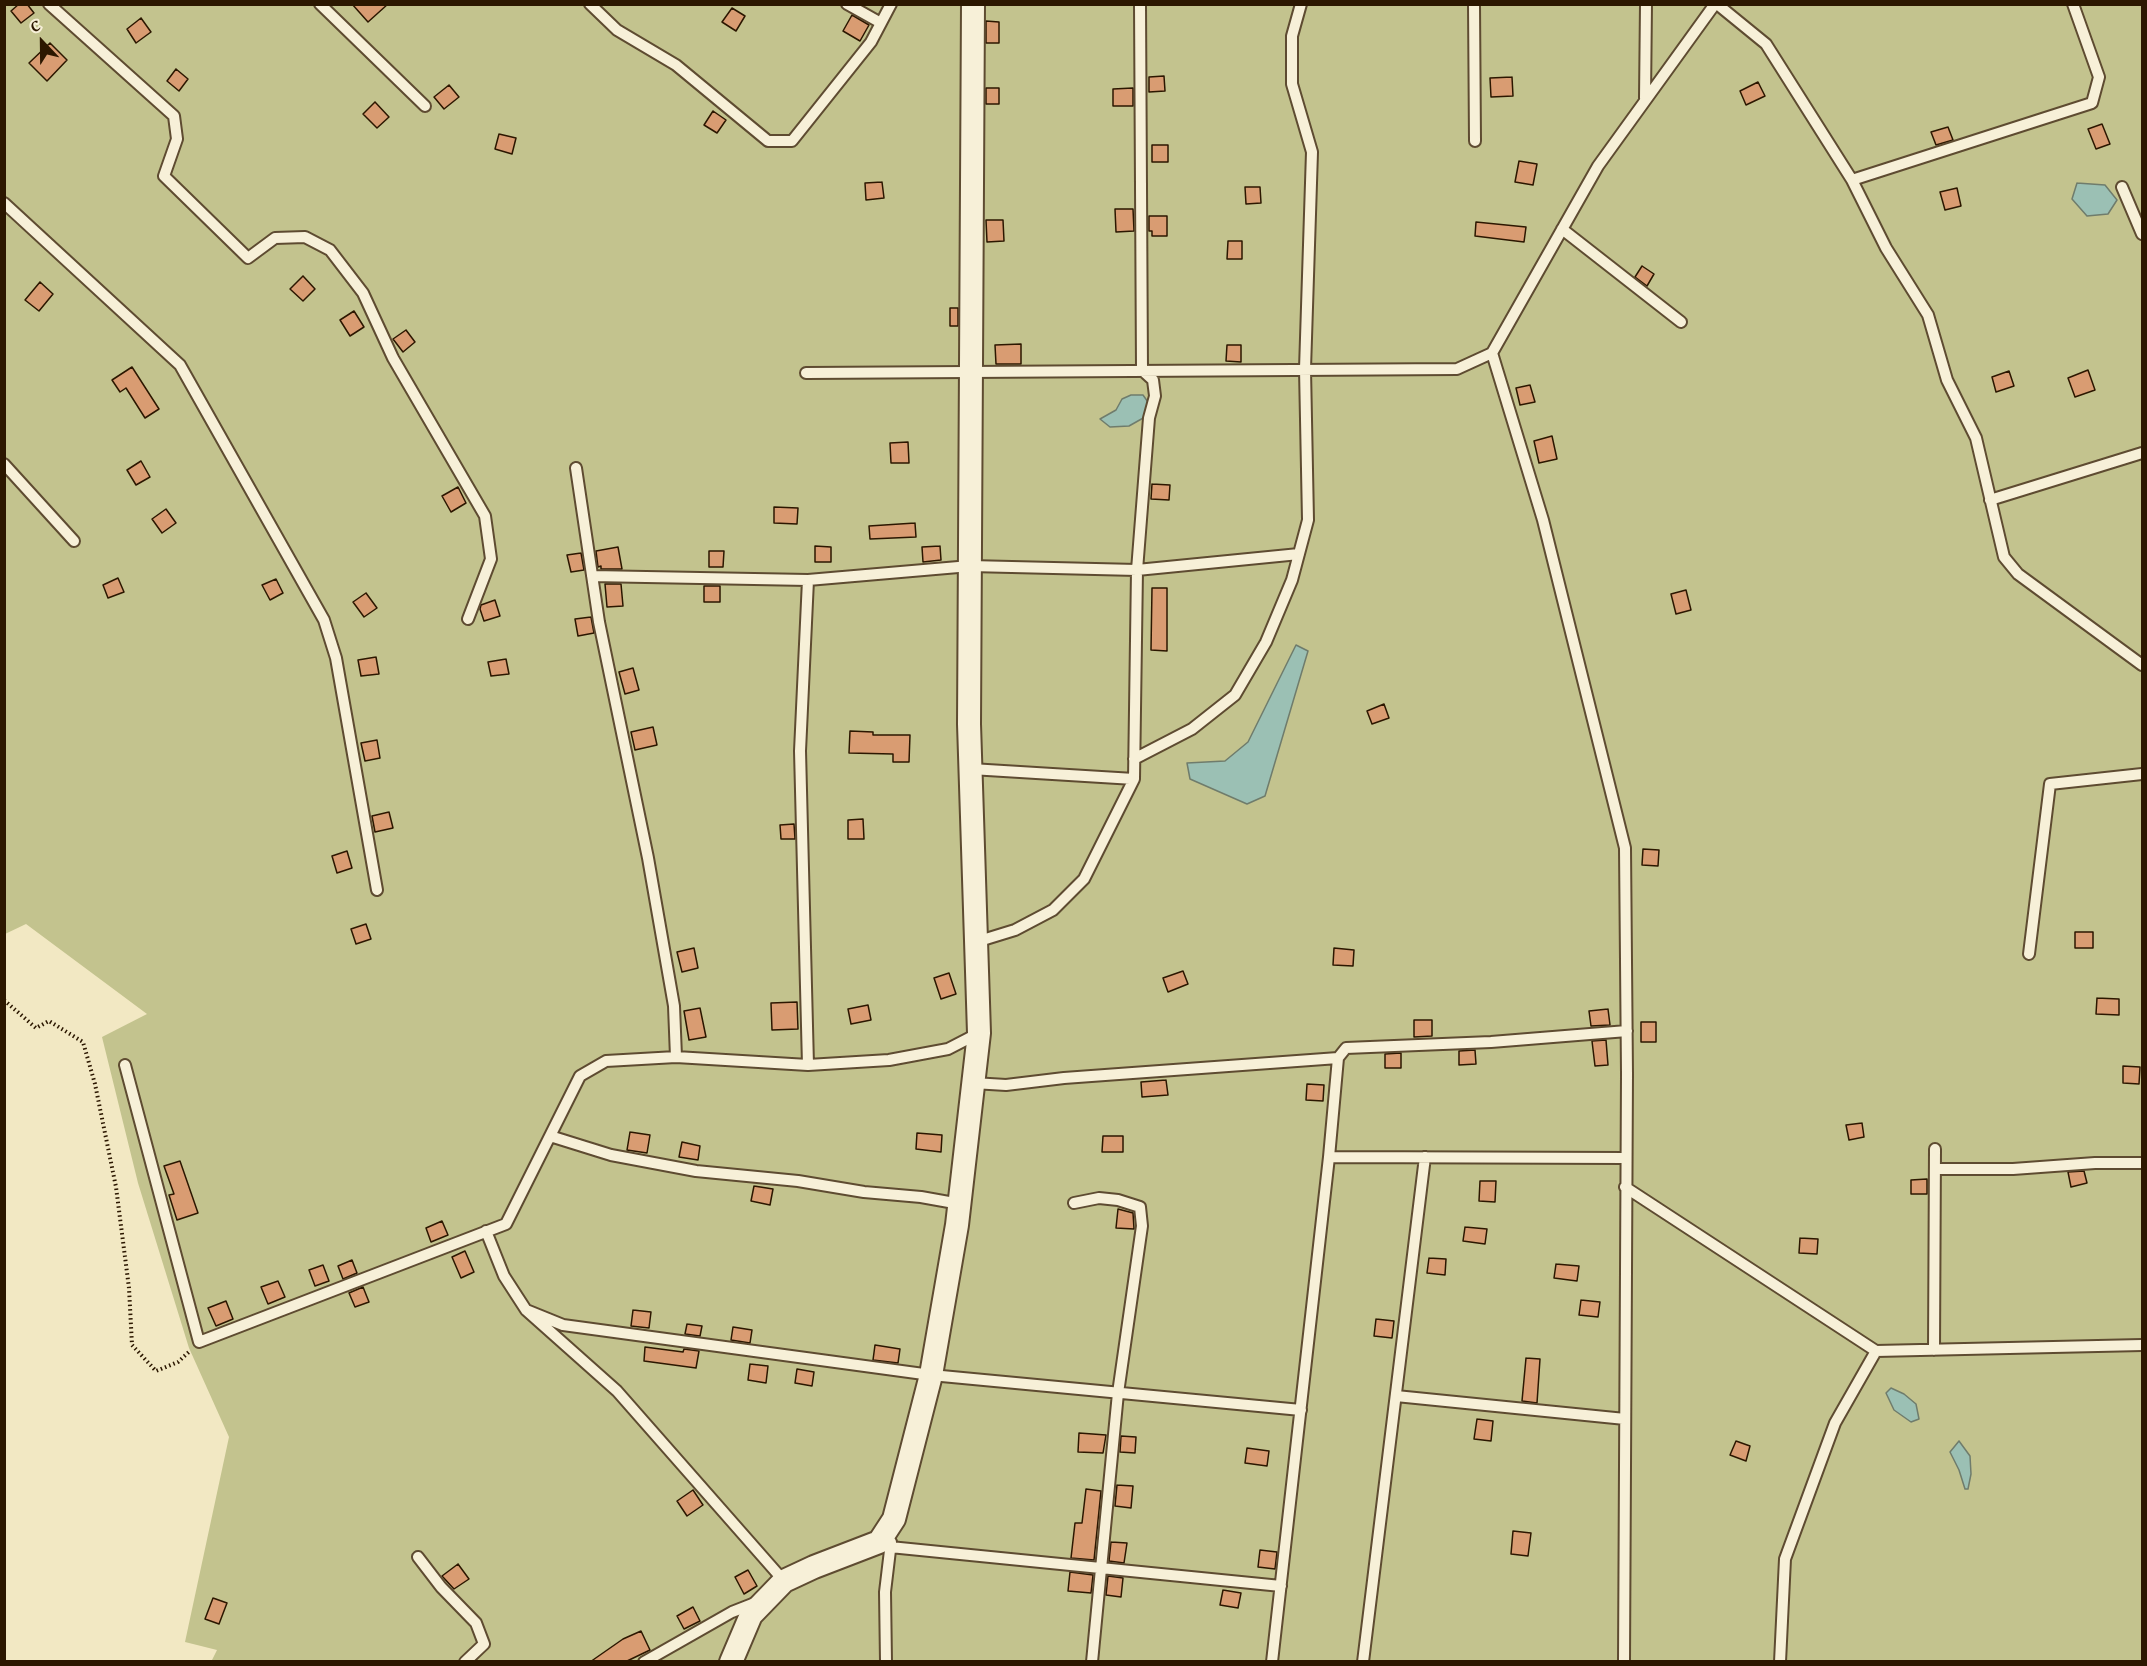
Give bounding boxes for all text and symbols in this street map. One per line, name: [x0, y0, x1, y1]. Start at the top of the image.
north arrow: [12, 12, 72, 72]
text: С: [27, 12, 44, 38]

